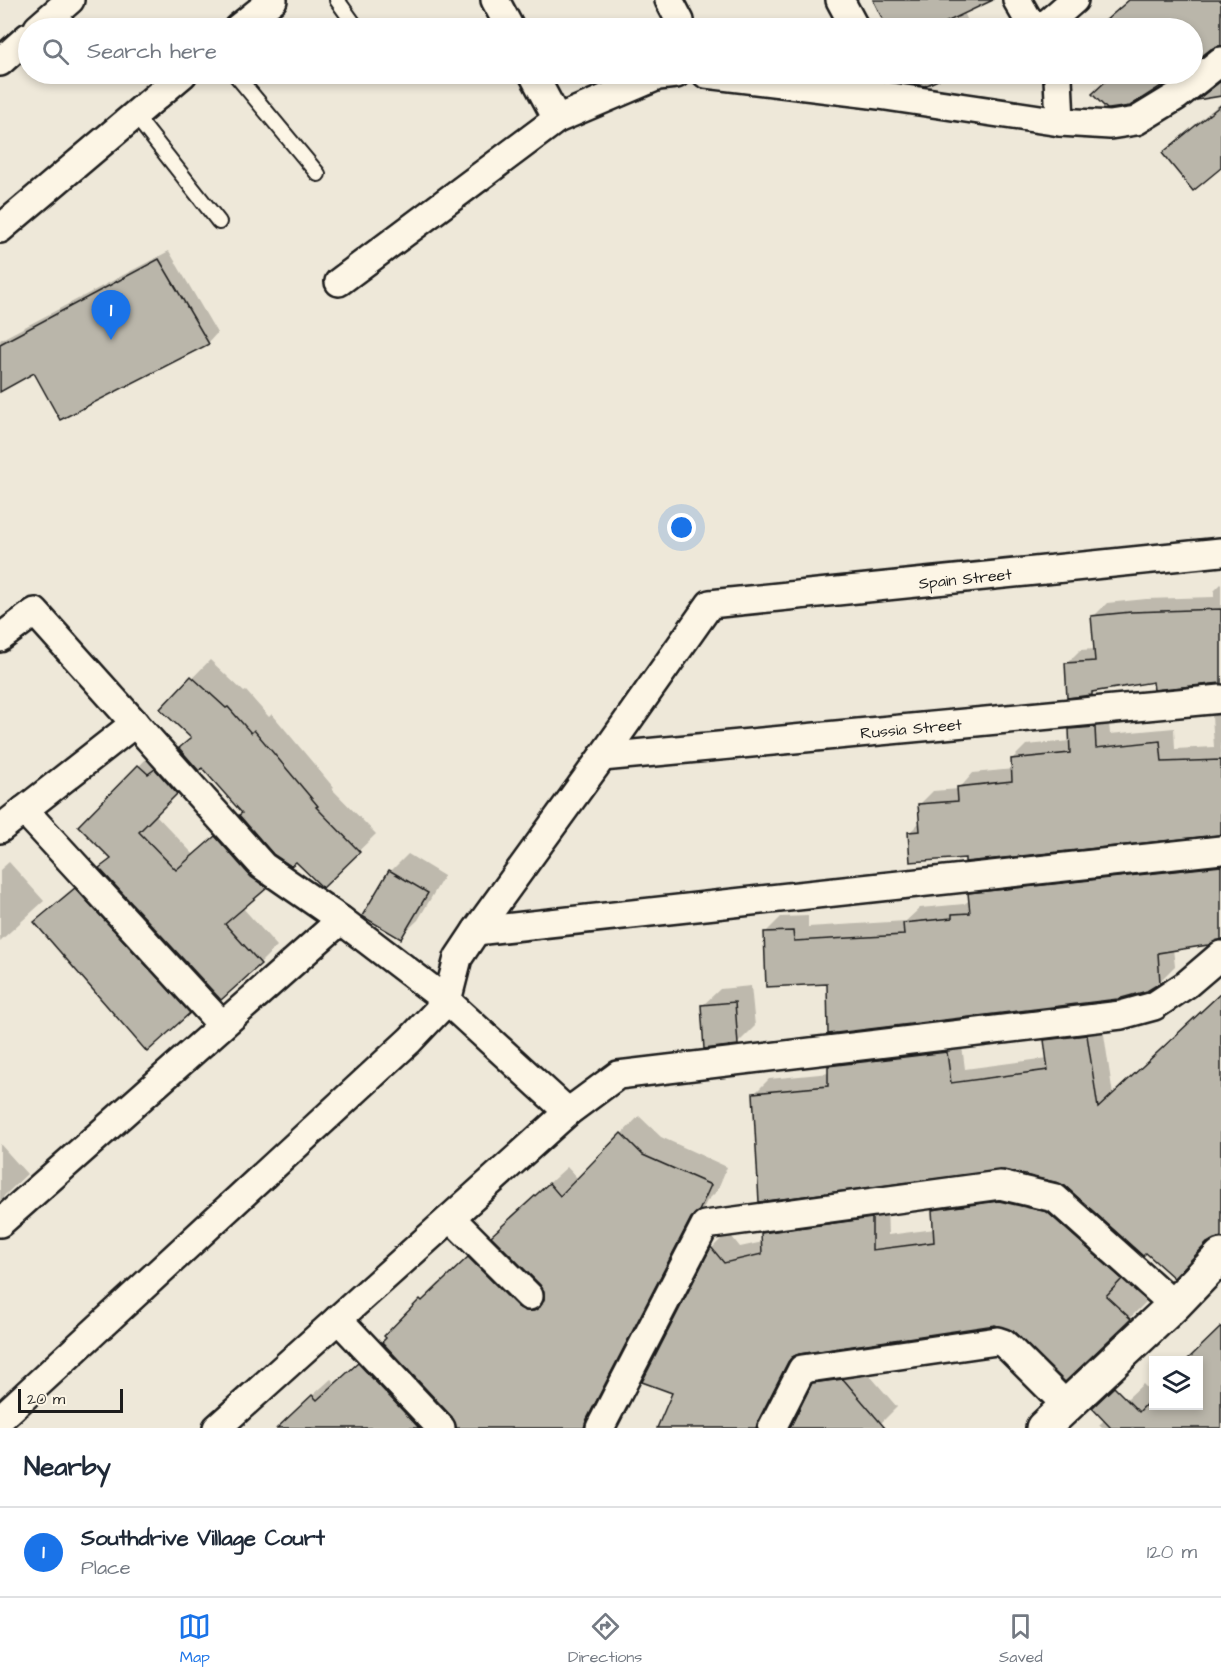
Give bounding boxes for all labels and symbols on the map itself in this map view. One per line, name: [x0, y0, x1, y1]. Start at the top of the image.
pin: 1: [92, 290, 130, 340]
your location: [667, 513, 696, 542]
street label: Spain Street: [917, 563, 1013, 595]
street label: Russia Street: [859, 714, 963, 744]
scale bar: [18, 1386, 123, 1414]

